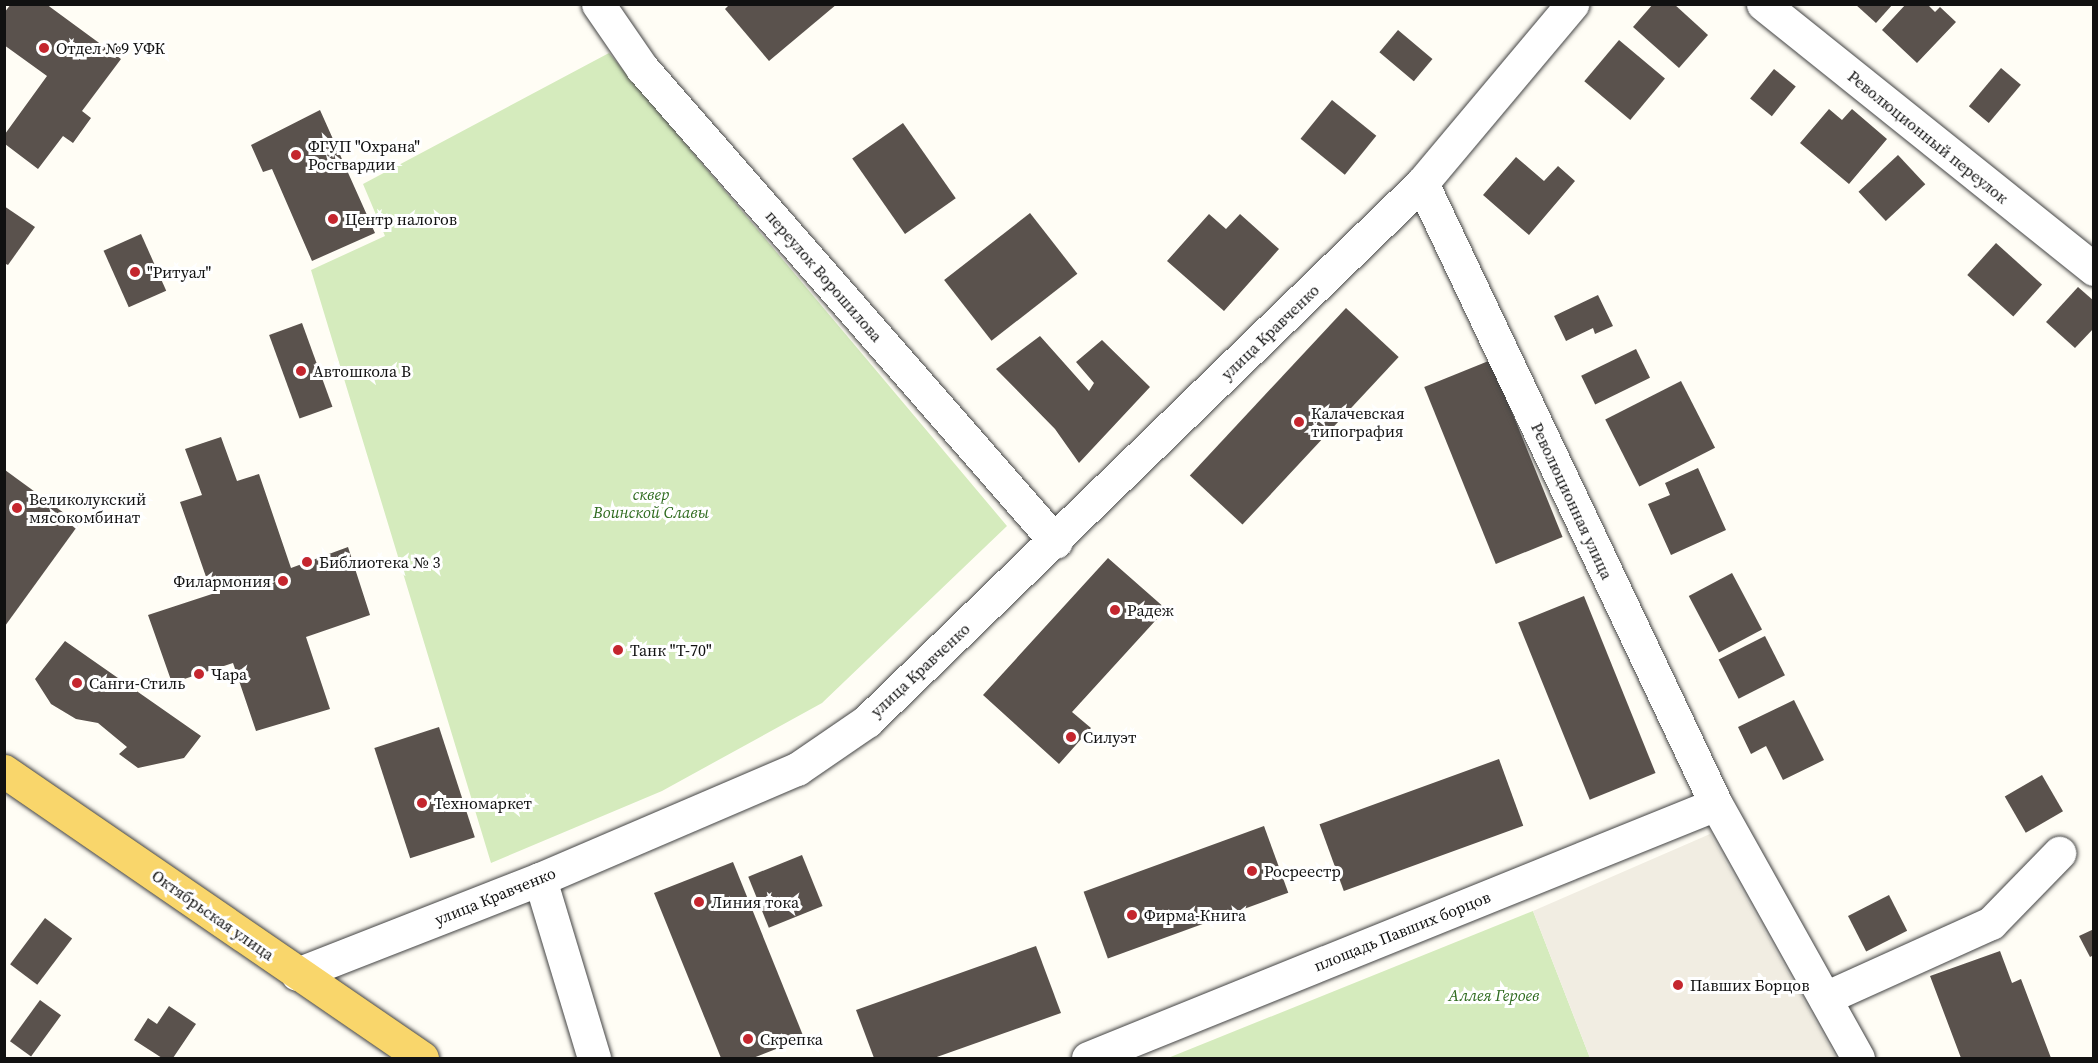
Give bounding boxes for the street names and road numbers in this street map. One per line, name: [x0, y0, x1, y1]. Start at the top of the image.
street label: Революционный переулок: [1844, 66, 2012, 208]
street label: переулок Ворошилова: [762, 206, 886, 346]
street label: улица Кравченко: [1217, 280, 1323, 384]
street label: Революционная улица: [1527, 420, 1617, 582]
street label: улица Кравченко: [866, 619, 974, 721]
street label: улица Кравченко: [432, 863, 558, 929]
street label: Октябрьская улица: [148, 866, 278, 964]
street label: площадь Павших борцов: [1311, 887, 1493, 975]

